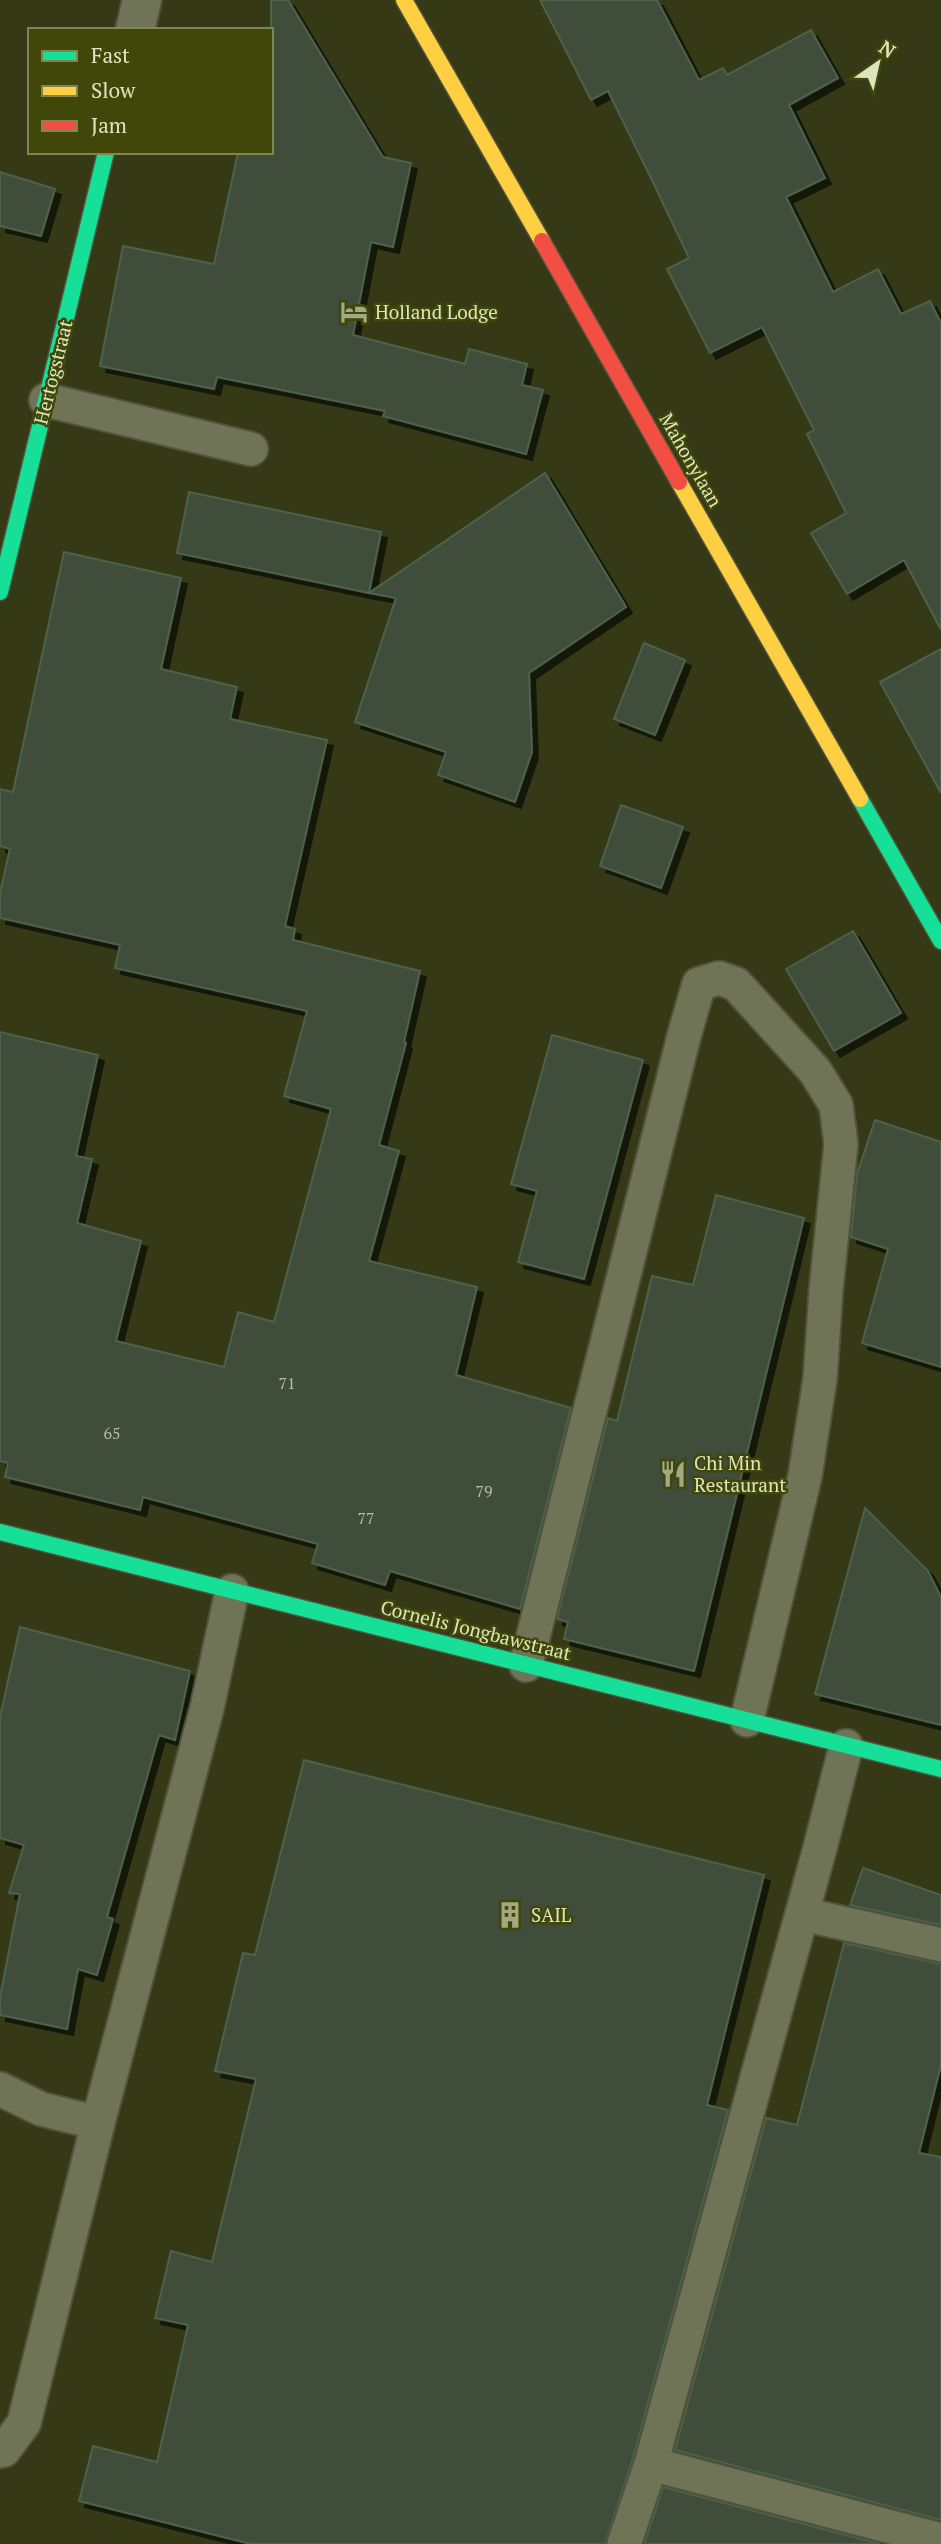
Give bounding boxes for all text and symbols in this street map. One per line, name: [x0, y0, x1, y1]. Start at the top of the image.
legend: [28, 28, 273, 154]
north arrow: [843, 28, 913, 98]
text: N: [875, 34, 901, 63]
text: Fast: [91, 41, 130, 69]
text: Slow: [91, 76, 136, 104]
text: Jam: [91, 111, 127, 139]
hotel icon: Holland Lodge: [339, 297, 369, 327]
place label: Holland Lodge: [375, 299, 498, 324]
street label: Hertogstraat: [27, 317, 78, 427]
street label: Mahonylaan: [654, 408, 728, 511]
house number: 71: [278, 1372, 296, 1394]
house number: 65: [103, 1422, 121, 1444]
place label: Chi Min Restaurant: [694, 1450, 786, 1497]
restaurant icon: Chi Min Restaurant: [658, 1459, 688, 1489]
house number: 79: [475, 1480, 493, 1502]
house number: 77: [357, 1507, 375, 1529]
street label: Cornelis Jongbawstraat: [378, 1594, 574, 1665]
building icon: SAIL: [495, 1900, 525, 1930]
place label: SAIL: [531, 1902, 572, 1927]

